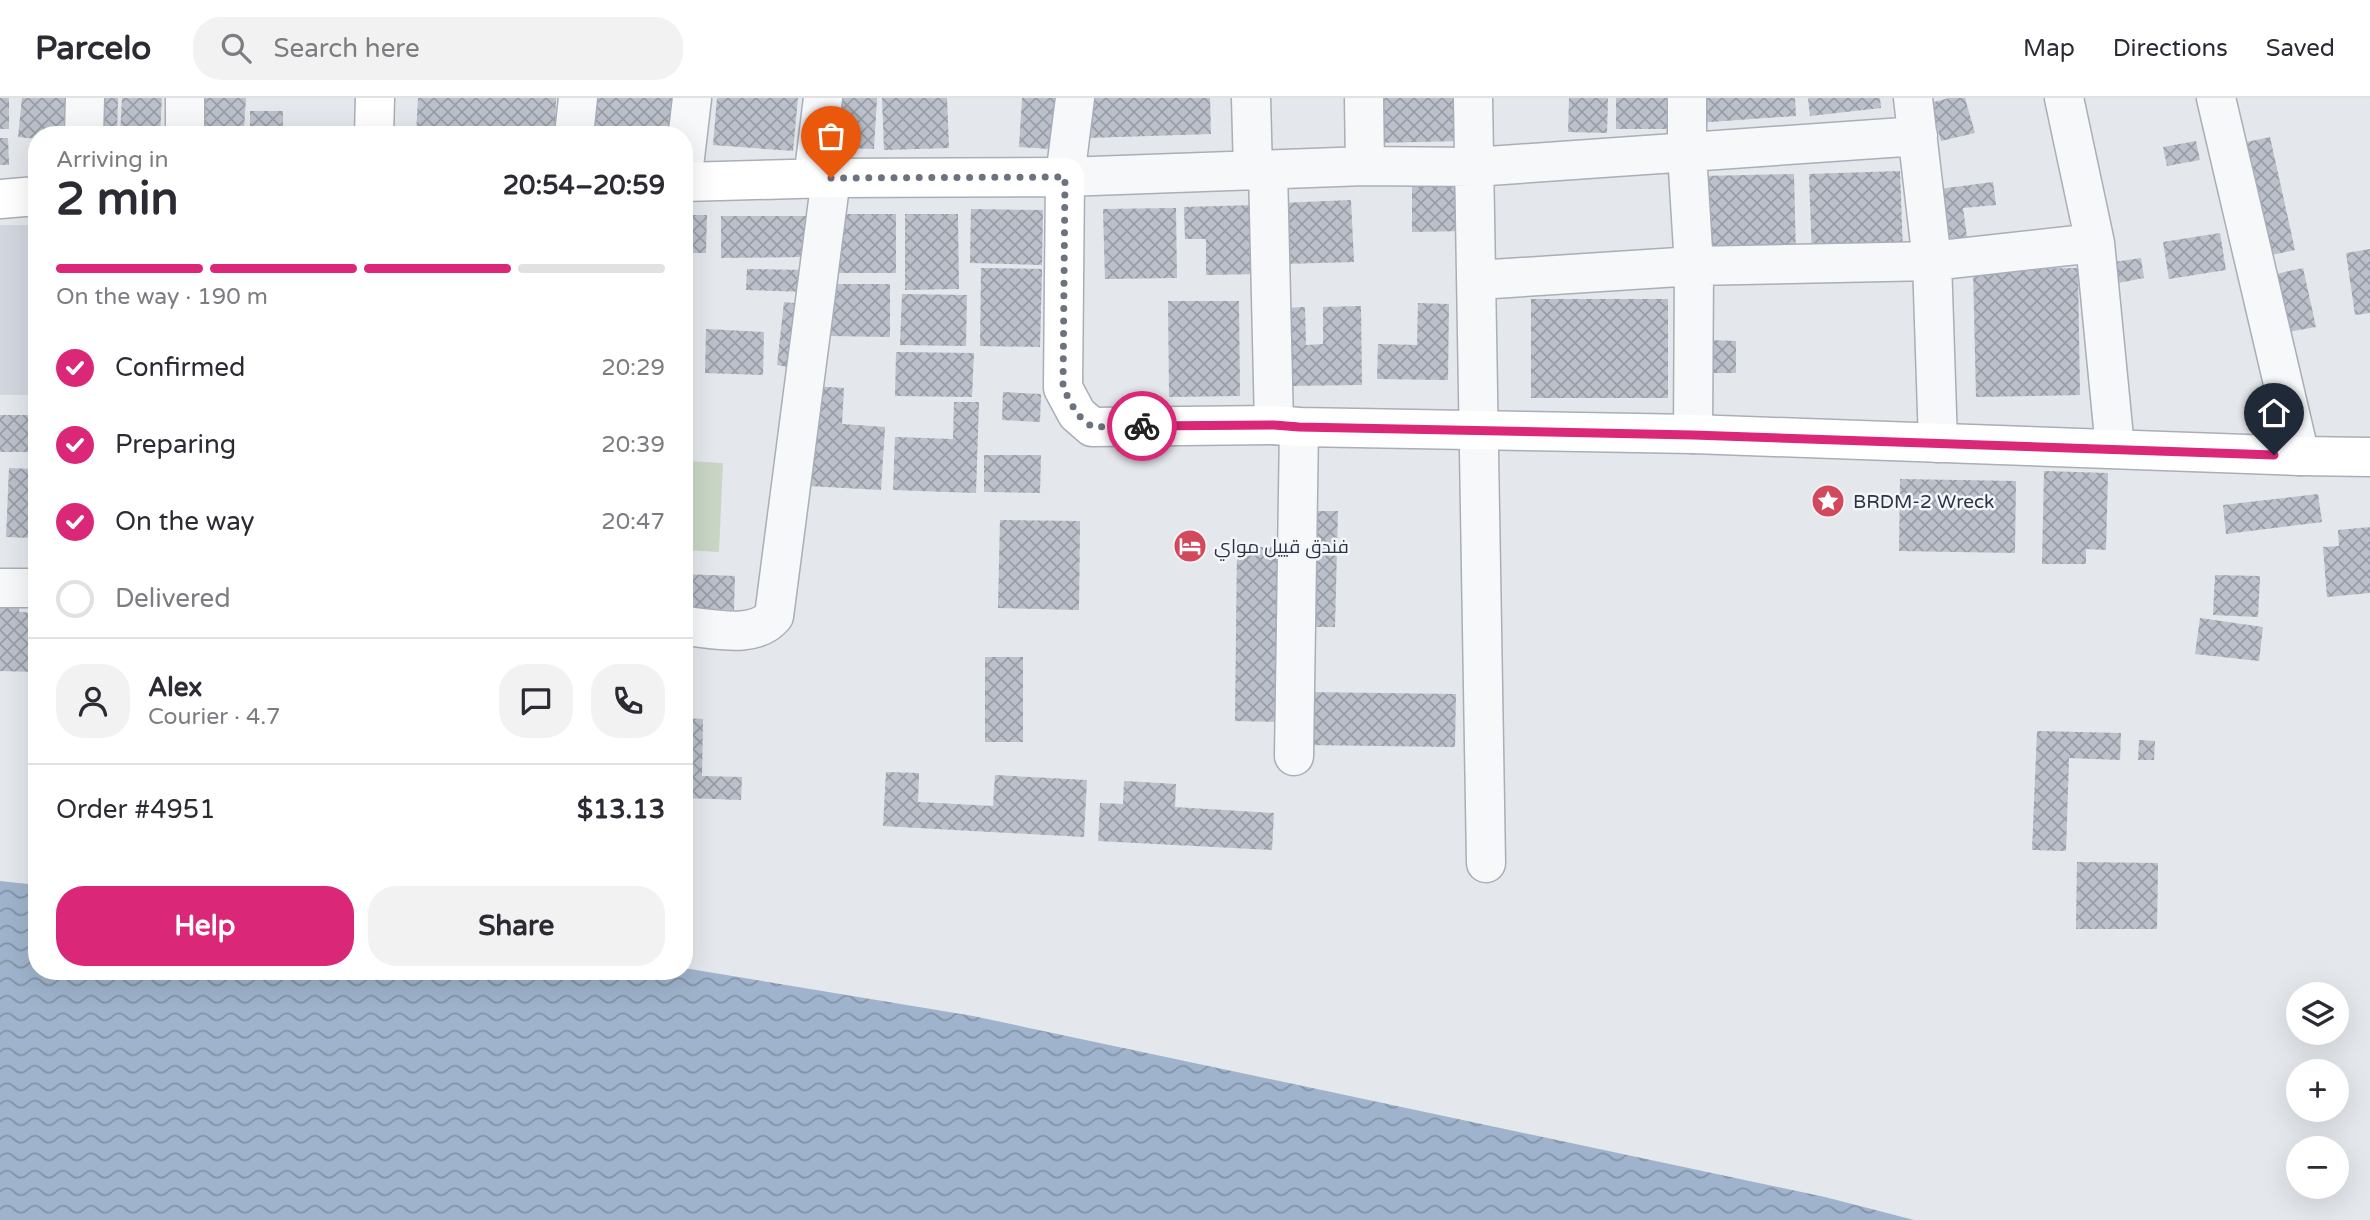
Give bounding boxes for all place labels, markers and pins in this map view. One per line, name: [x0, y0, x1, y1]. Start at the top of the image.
pin: [801, 106, 861, 178]
pin: [2244, 383, 2304, 455]
place icon: BRDM-2 Wreck: [1809, 482, 1847, 520]
place label: BRDM-2 Wreck: [1853, 491, 1994, 513]
hotel icon: فندق قييل مواي: [1171, 527, 1209, 565]
place label: فندق قييل مواي: [1214, 536, 1349, 561]

